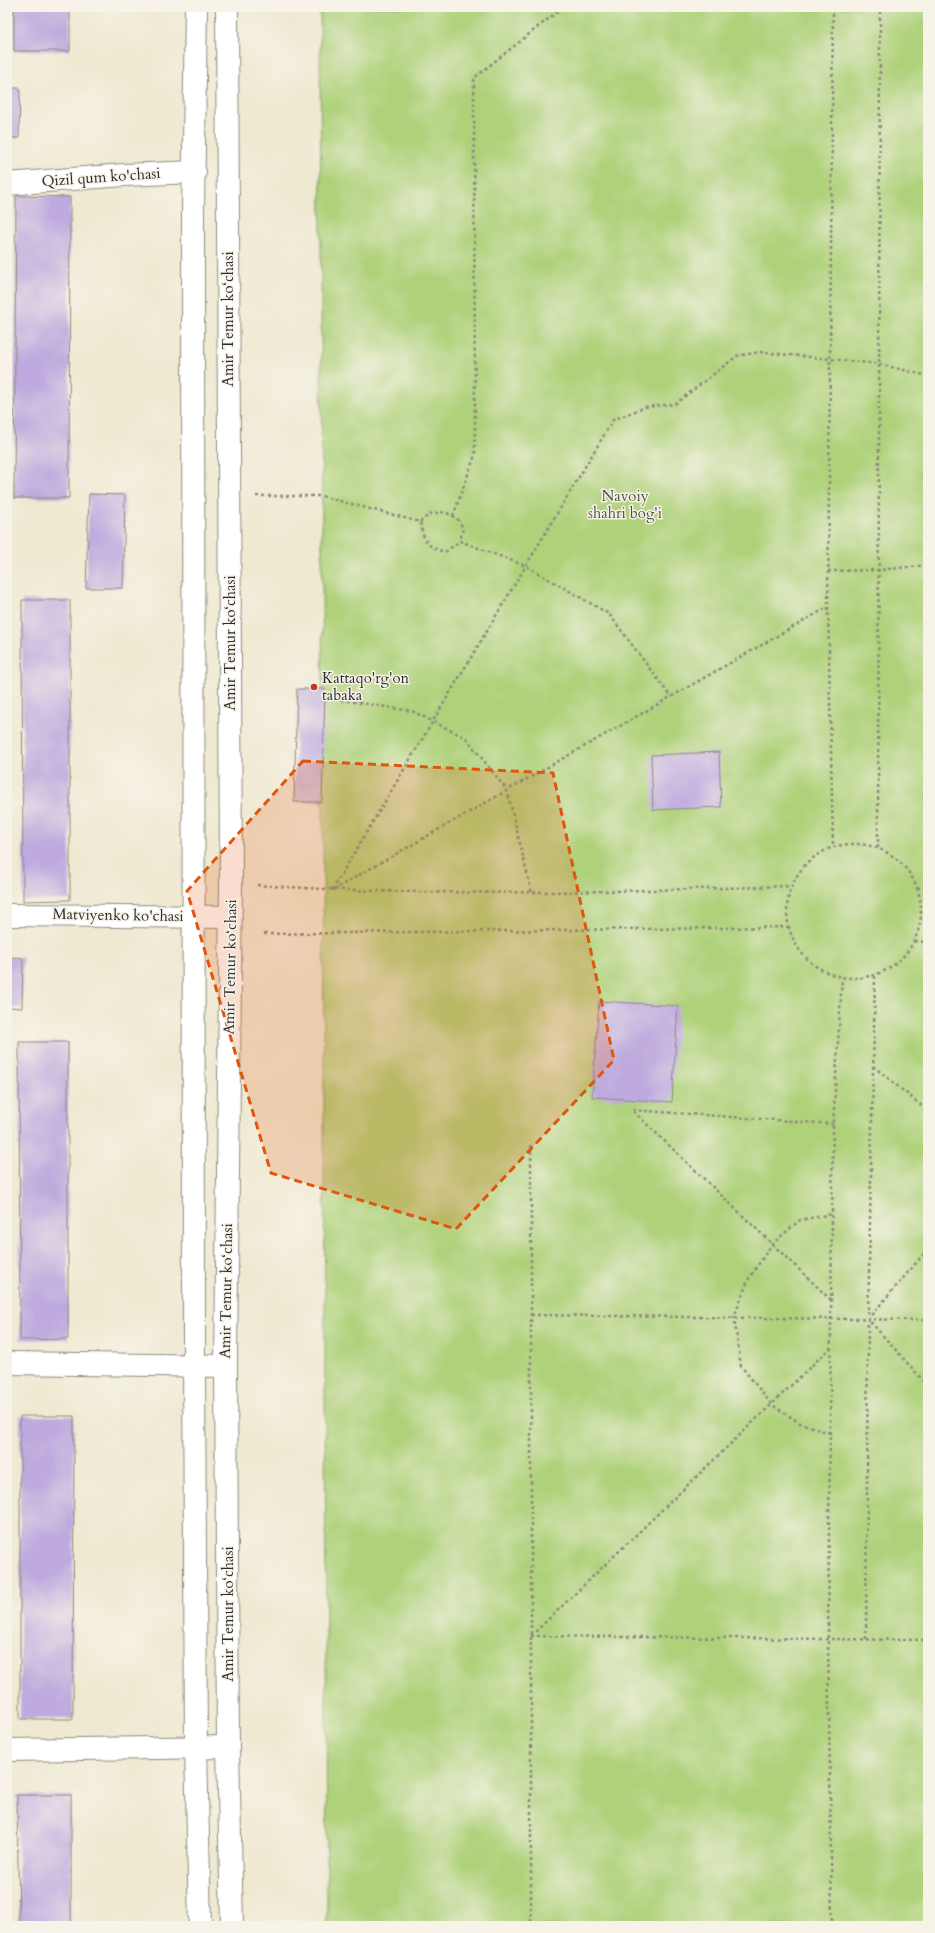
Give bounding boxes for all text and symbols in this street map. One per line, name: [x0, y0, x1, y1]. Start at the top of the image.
street label: Qizil qum ko'chasi: [41, 163, 161, 191]
street label: Amir Temur ko‘chasi: [218, 251, 238, 387]
park label: Navoiy shahri bog'i: [588, 486, 662, 523]
street label: Amir Temur ko‘chasi: [220, 575, 240, 711]
place label: Kattaqo'rg'on tabaka: [322, 668, 410, 705]
marker: Kattaqo'rg'on tabaka: [309, 682, 319, 692]
street label: Amir Temur ko‘chasi: [219, 899, 241, 1035]
street label: Matviyenko ko'chasi: [52, 904, 184, 926]
street label: Amir Temur ko‘chasi: [215, 1223, 237, 1359]
street label: Amir Temur ko‘chasi: [218, 1546, 238, 1682]

